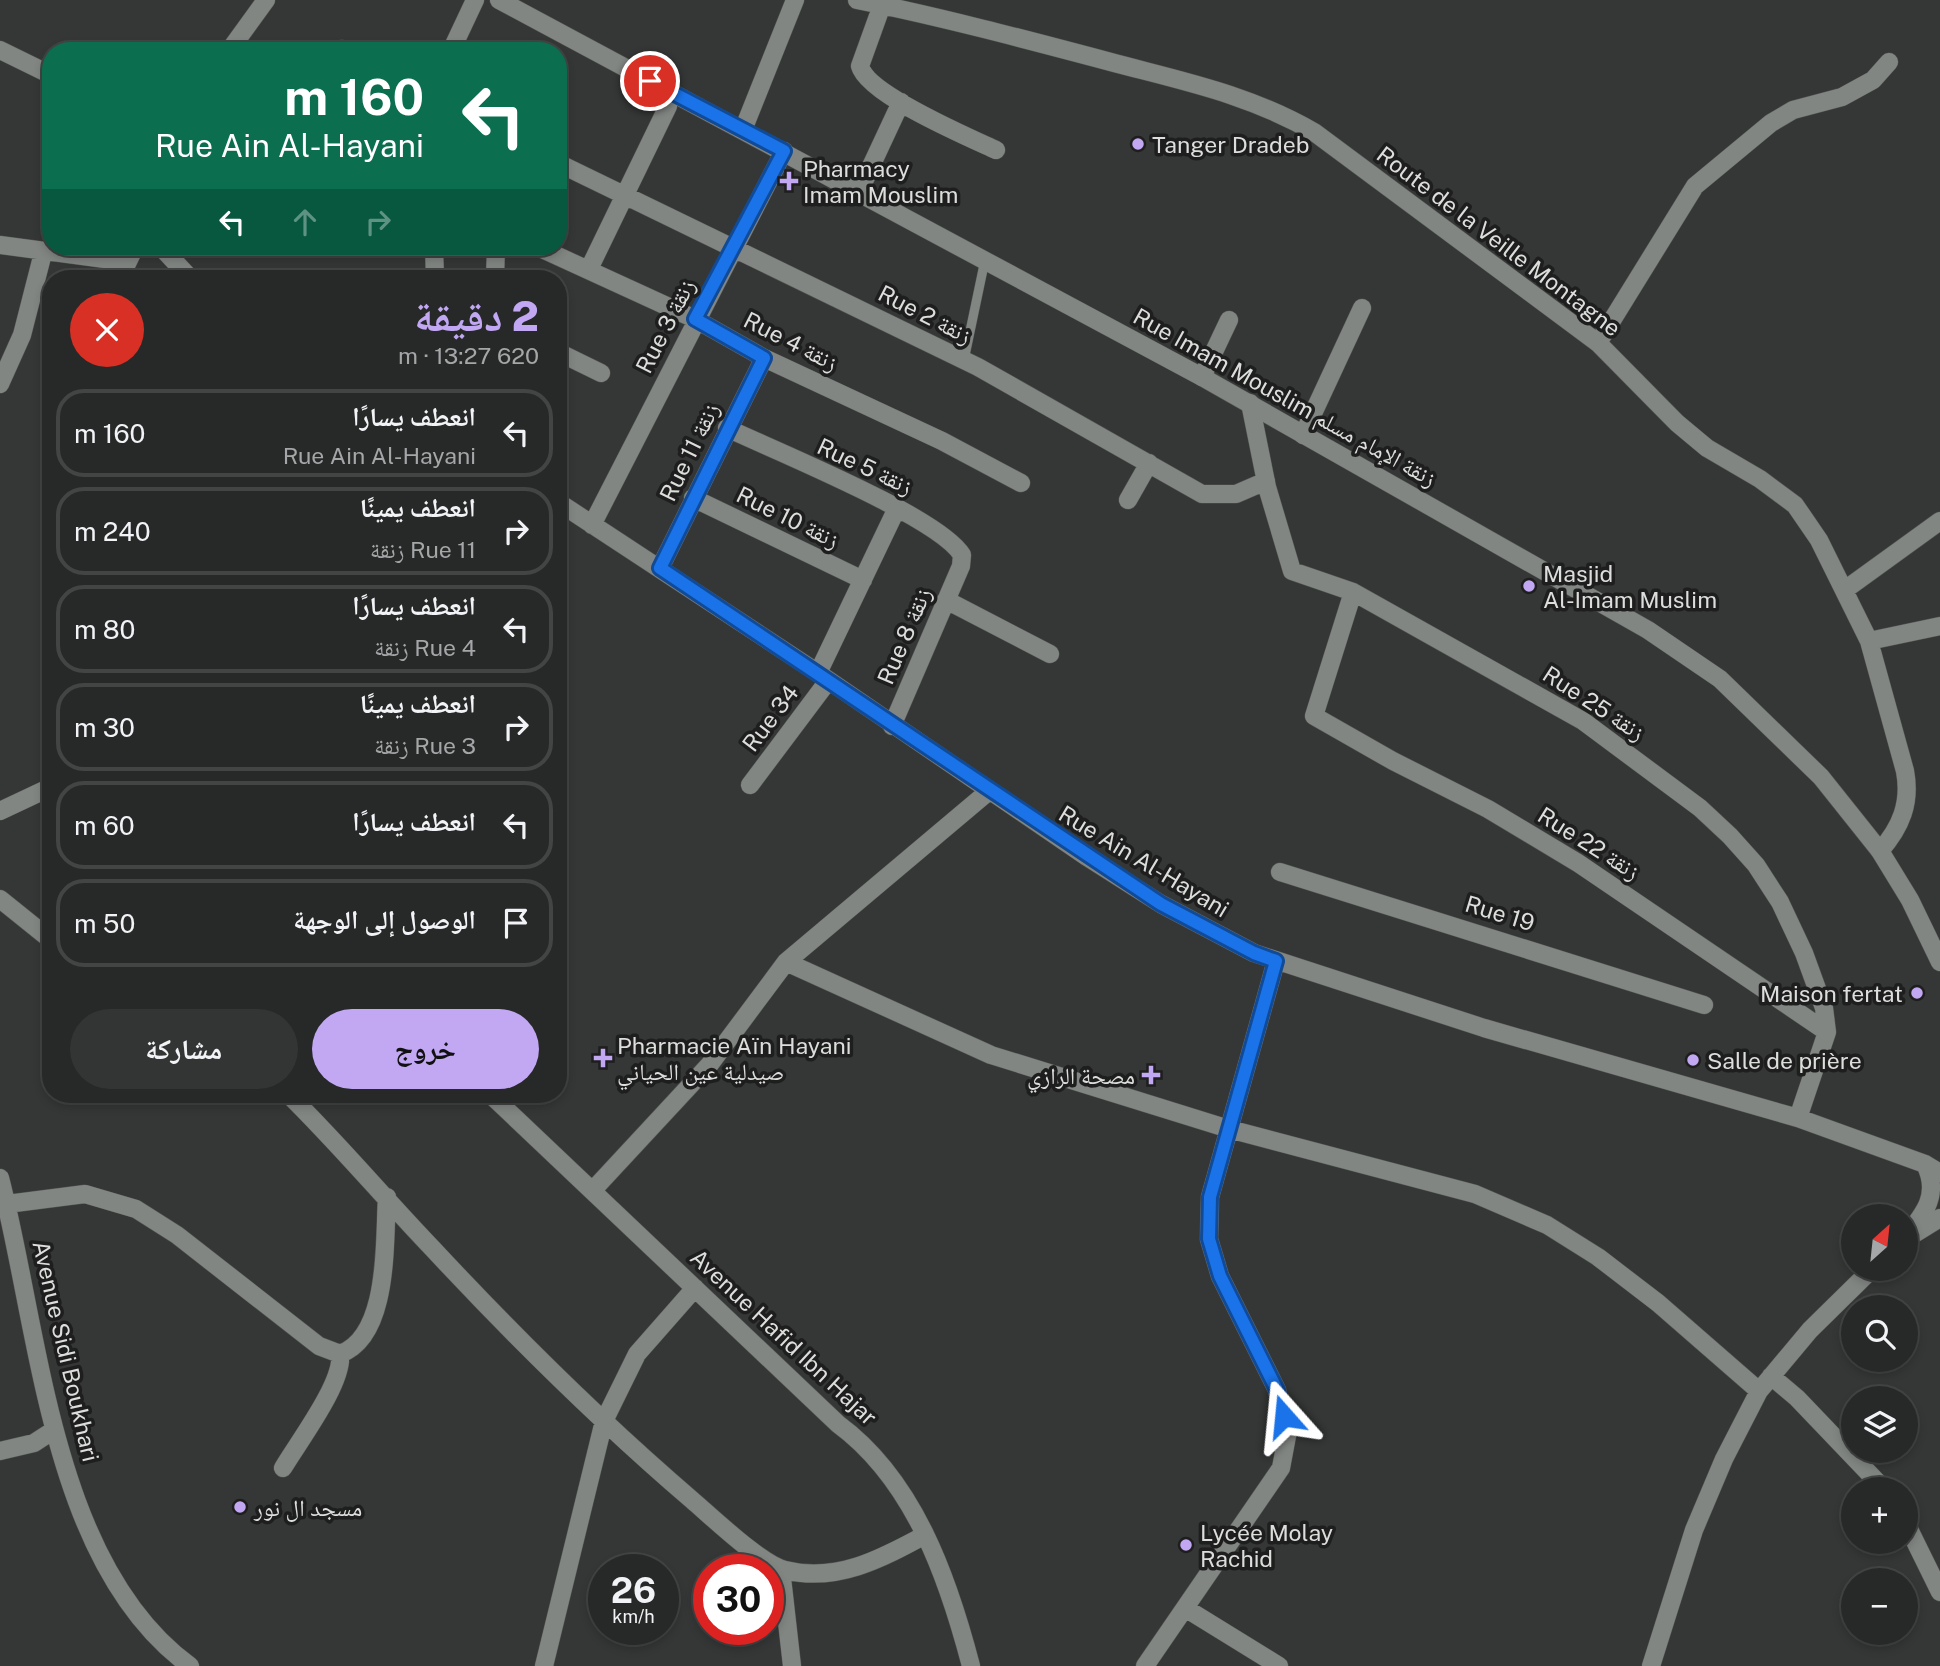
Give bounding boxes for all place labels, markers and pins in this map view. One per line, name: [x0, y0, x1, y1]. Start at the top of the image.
pin: [620, 51, 680, 111]
place label: Tanger Dradeb: [1152, 131, 1310, 158]
marker: Tanger Dradeb: [1130, 136, 1146, 152]
place label: Pharmacy Imam Mouslim: [803, 155, 958, 208]
marker: Pharmacy Imam Mouslim: [781, 173, 797, 189]
place label: Masjid Al-Imam Muslim: [1543, 560, 1717, 613]
marker: Masjid Al-Imam Muslim: [1521, 578, 1537, 594]
place label: Maison fertat: [1760, 980, 1903, 1007]
marker: Maison fertat: [1909, 985, 1925, 1001]
place label: Pharmacie Aïn Hayani صيدلية عين الحياني: [617, 1032, 852, 1090]
place label: Salle de prière: [1707, 1047, 1862, 1074]
marker: Pharmacie Aïn Hayani صيدلية عين الحياني: [595, 1050, 611, 1066]
marker: Salle de prière: [1685, 1052, 1701, 1068]
place label: مصحة الرازي: [1027, 1062, 1135, 1094]
marker: مصحة الرازي: [1141, 1065, 1161, 1085]
place label: مسجد ال نور: [253, 1494, 362, 1522]
marker: مسجد ال نور: [232, 1499, 248, 1515]
place label: Lycée Molay Rachid: [1200, 1519, 1333, 1572]
marker: Lycée Molay Rachid: [1178, 1537, 1194, 1553]

